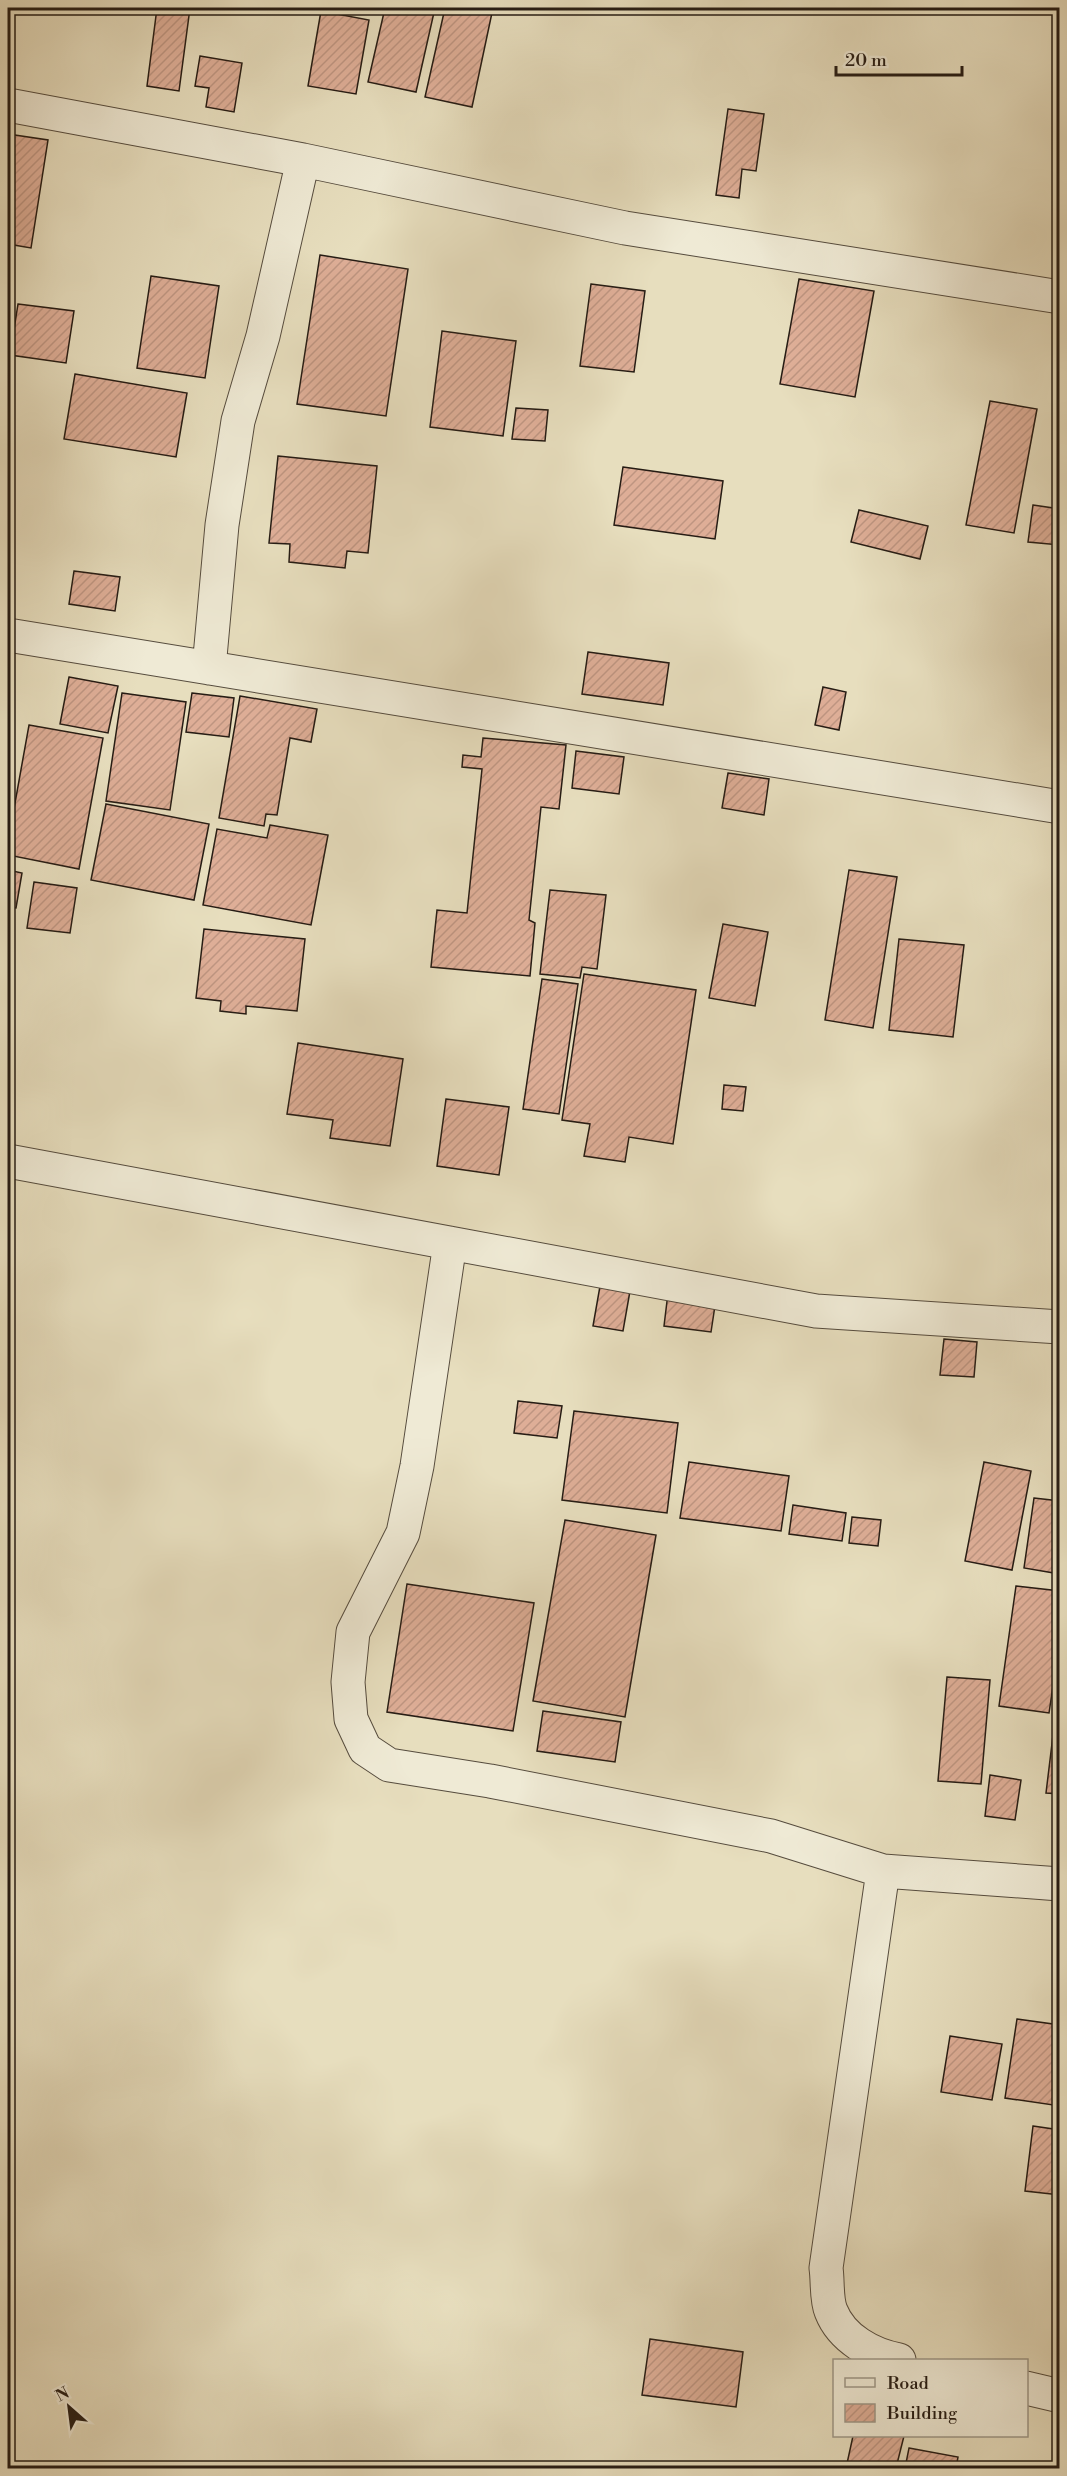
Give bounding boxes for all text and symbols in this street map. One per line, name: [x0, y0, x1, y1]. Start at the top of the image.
scale bar: [836, 39, 962, 77]
text: 20 m: [845, 49, 887, 72]
legend: [833, 2359, 1028, 2437]
text: Road: [887, 2372, 930, 2395]
north arrow: [39, 2377, 99, 2437]
text: N: [52, 2383, 73, 2406]
text: Building: [886, 2402, 958, 2425]

